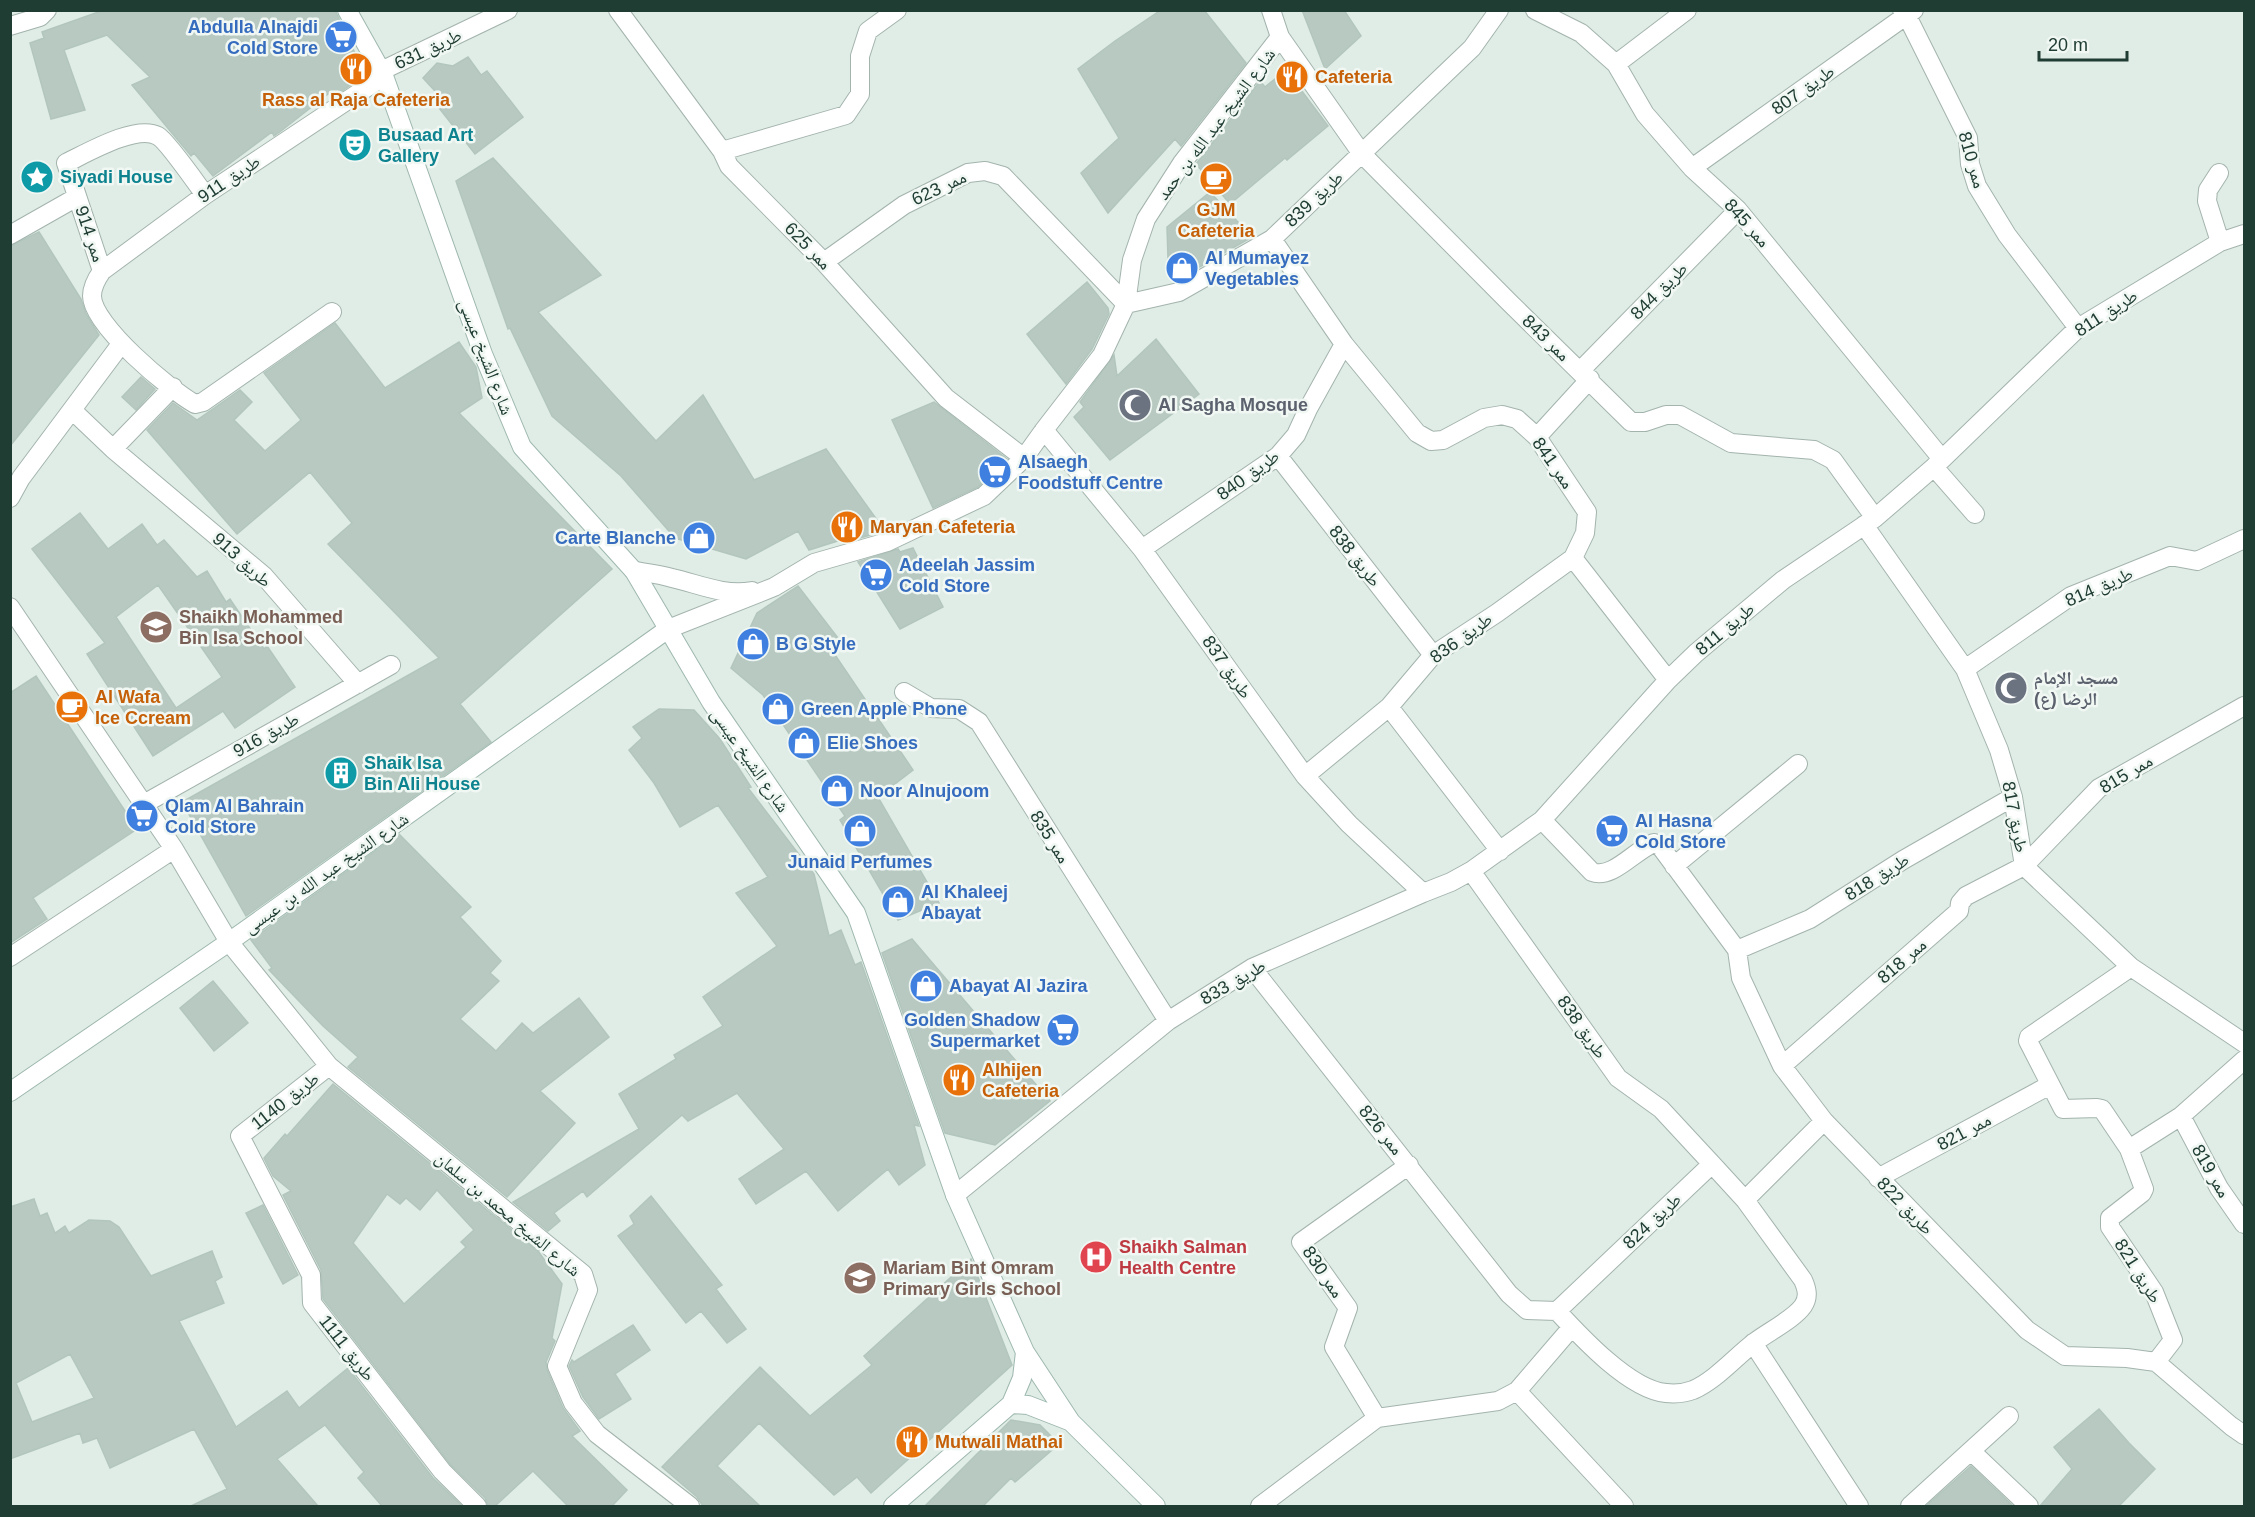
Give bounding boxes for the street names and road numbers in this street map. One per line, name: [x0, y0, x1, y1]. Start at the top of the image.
street label: طريق 631: [391, 25, 465, 74]
street label: شارع الشيخ عبد الله بن حمد: [1153, 44, 1281, 205]
street label: طريق 807: [1768, 61, 1839, 120]
street label: ممر 810: [1954, 129, 1990, 191]
street label: طريق 911: [194, 151, 264, 208]
street label: ممر 623: [909, 167, 969, 209]
street label: طريق 839: [1281, 167, 1348, 232]
street label: ممر 845: [1720, 195, 1774, 251]
street label: ممر 914: [71, 203, 109, 265]
street label: ممر 625: [781, 218, 835, 274]
street label: طريق 844: [1626, 258, 1692, 324]
street label: طريق 811: [2071, 285, 2142, 341]
street label: شارع الشيخ عيسى: [453, 296, 517, 419]
street label: ممر 843: [1518, 311, 1574, 365]
street label: ممر 841: [1528, 434, 1578, 492]
street label: طريق 840: [1213, 446, 1284, 505]
street label: طريق 838: [1324, 521, 1385, 591]
street label: طريق 913: [208, 529, 275, 592]
street label: طريق 814: [2062, 563, 2136, 612]
street label: طريق 811: [1692, 599, 1759, 660]
street label: طريق 836: [1426, 609, 1497, 668]
street label: طريق 837: [1197, 632, 1256, 703]
street label: شارع الشيخ عيسى: [705, 704, 793, 817]
street label: طريق 916: [230, 709, 303, 762]
street label: ممر 815: [2096, 751, 2156, 797]
street label: طريق 817: [1997, 780, 2032, 854]
street label: ممر 835: [1026, 807, 1074, 867]
street label: شارع الشيخ عبد الله بن عيسى: [240, 808, 413, 939]
street label: طريق 818: [1841, 849, 1913, 905]
street label: ممر 818: [1874, 934, 1930, 988]
street label: طريق 833: [1197, 955, 1270, 1010]
street label: طريق 838: [1552, 992, 1611, 1063]
street label: طريق 1140: [247, 1068, 324, 1134]
street label: ممر 826: [1355, 1101, 1407, 1159]
street label: ممر 821: [1934, 1110, 1994, 1154]
street label: ممر 819: [2188, 1141, 2234, 1201]
street label: شارع الشيخ محمد بن سلمان: [430, 1147, 585, 1282]
street label: طريق 822: [1872, 1173, 1937, 1240]
street label: طريق 824: [1619, 1189, 1686, 1254]
street label: طريق 821: [2110, 1235, 2166, 1307]
street label: ممر 830: [1299, 1242, 1347, 1302]
street label: طريق 1111: [314, 1311, 379, 1385]

